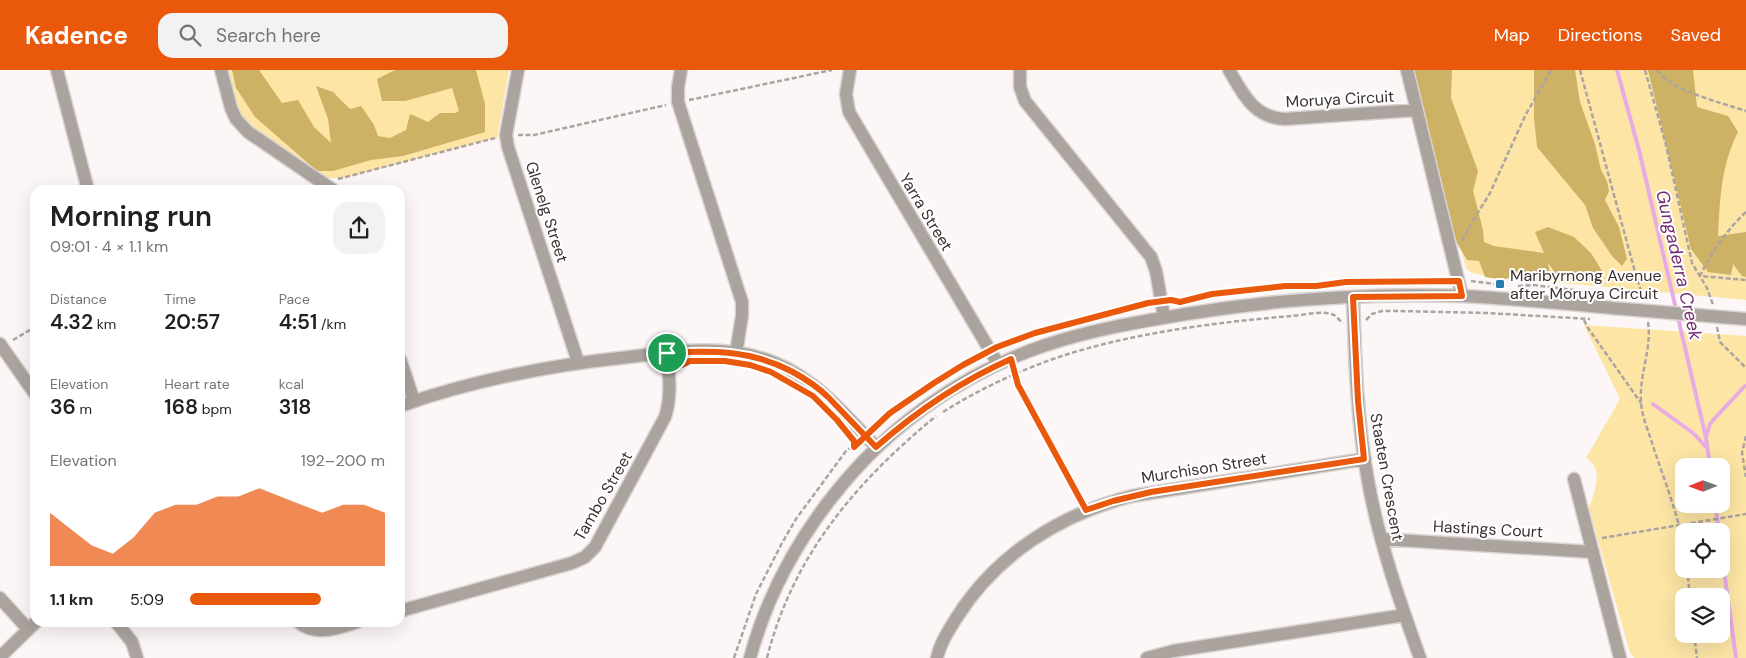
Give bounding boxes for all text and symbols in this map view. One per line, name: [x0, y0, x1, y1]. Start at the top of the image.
search box: [158, 13, 508, 58]
text: Kadence: [25, 20, 128, 51]
icon: search: [176, 21, 204, 49]
text: Search here: [216, 23, 321, 48]
text: Map: [1494, 23, 1530, 47]
text: Directions: [1558, 23, 1643, 47]
text: Saved: [1671, 23, 1721, 47]
street label: Moruya Circuit: [1285, 86, 1395, 112]
street label: Glenelg Street: [521, 159, 573, 265]
street label: Yarra Street: [895, 169, 957, 255]
water label: Gungaderra Creek: [1650, 188, 1708, 343]
text: Morning run: [50, 198, 212, 235]
button: share: [333, 202, 385, 254]
text: 09:01 · 4 × 1.1 km: [50, 236, 168, 257]
place label: Maribyrnong Avenue after Moruya Circuit: [1510, 265, 1662, 304]
marker: Maribyrnong Avenue after Moruya Circuit: [1494, 278, 1506, 290]
text: Distance: [50, 290, 107, 308]
text: Time: [164, 290, 196, 308]
text: Pace: [279, 290, 310, 308]
text: 4.32: [50, 308, 93, 336]
text: 20:57: [164, 308, 220, 336]
text: 4:51: [279, 308, 317, 336]
text: km: [93, 315, 116, 333]
text: /km: [317, 315, 346, 333]
pin: [646, 332, 688, 374]
icon: arrive: [653, 339, 681, 367]
text: Elevation: [50, 375, 108, 393]
text: Heart rate: [164, 375, 230, 393]
text: kcal: [279, 375, 304, 393]
text: 36: [50, 393, 76, 421]
text: 168: [164, 393, 198, 421]
text: 318: [279, 393, 311, 421]
text: m: [76, 400, 92, 418]
text: bpm: [198, 400, 232, 418]
street label: Staaten Crescent: [1365, 412, 1409, 542]
street label: Tambo Street: [569, 448, 637, 544]
street label: Murchison Street: [1140, 448, 1268, 488]
text: Elevation: [50, 450, 117, 471]
text: 192–200 m: [301, 450, 385, 471]
north arrow: [1675, 458, 1730, 512]
map controls: [1675, 458, 1730, 643]
street label: Hastings Court: [1432, 516, 1544, 542]
button: locate: [1675, 523, 1730, 578]
button: layers: [1675, 588, 1730, 643]
text: 1.1 km: [50, 589, 93, 610]
text: 5:09: [130, 589, 164, 610]

